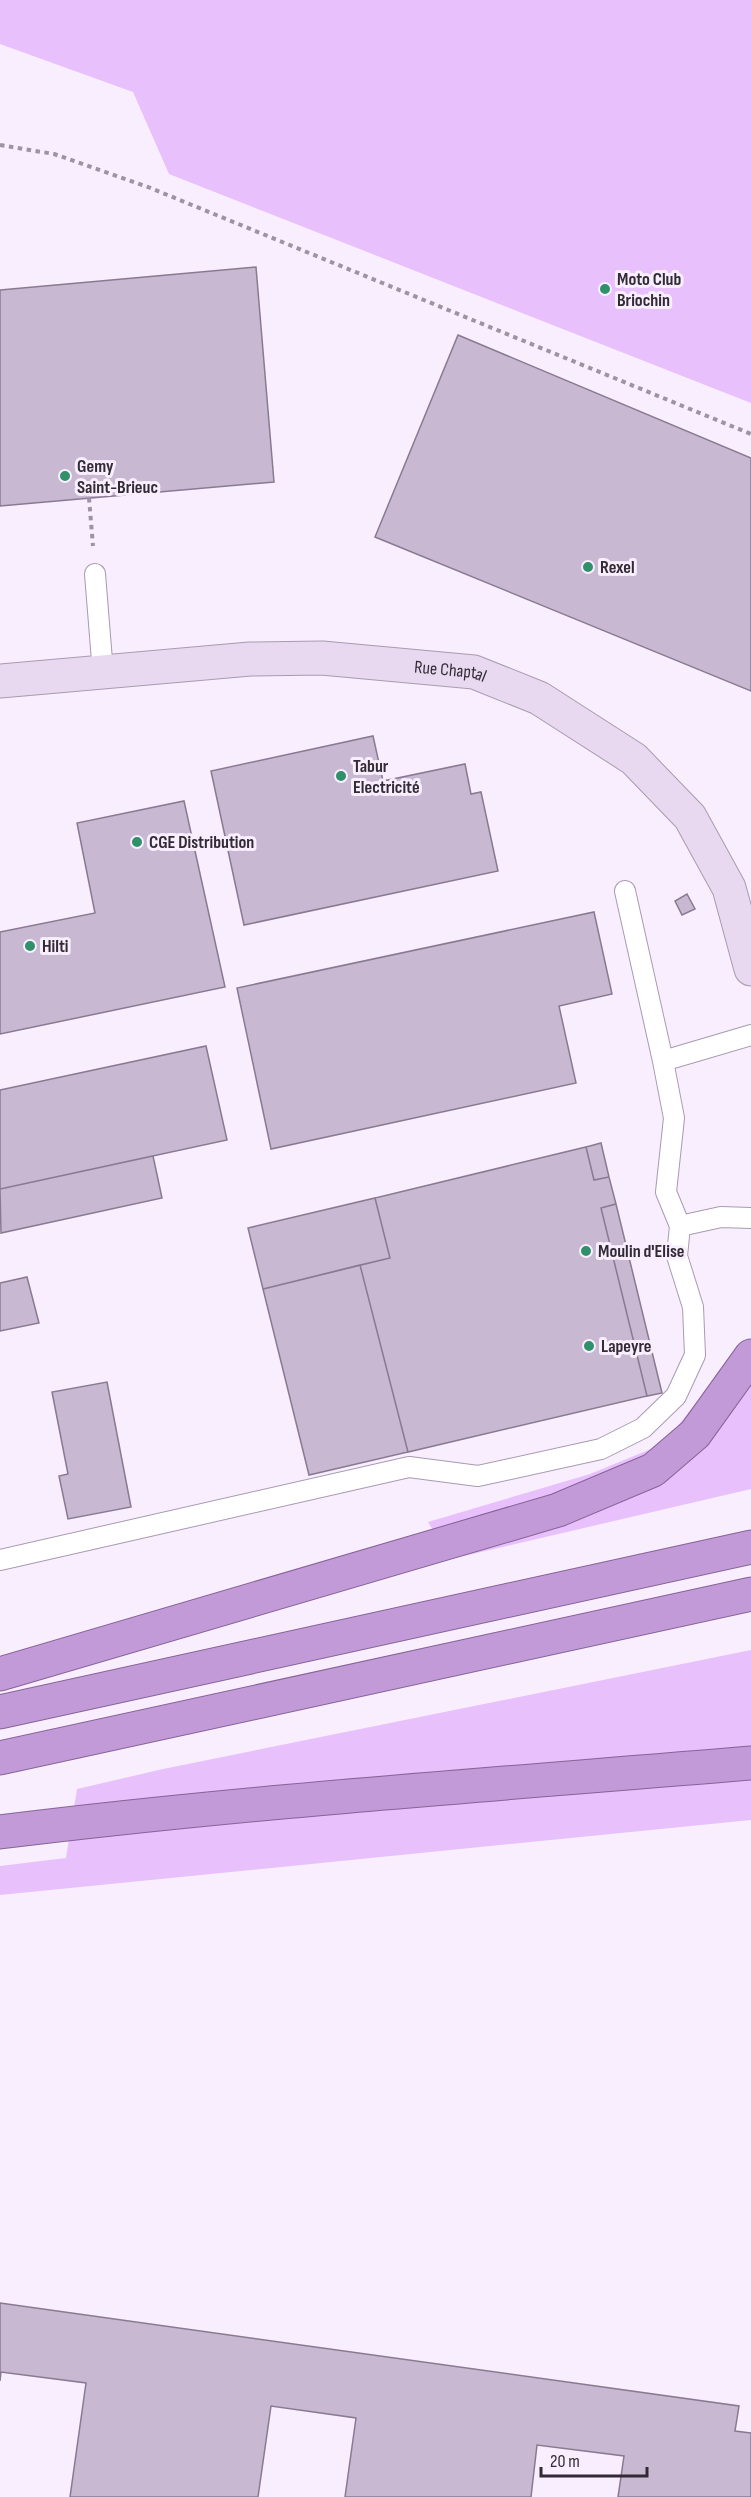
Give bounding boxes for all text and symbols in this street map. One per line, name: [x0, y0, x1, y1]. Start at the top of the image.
place label: Moto Club Briochin: [617, 269, 681, 311]
marker: Moto Club Briochin: [598, 282, 612, 296]
place label: Gemy Saint-Brieuc: [77, 456, 158, 498]
marker: Gemy Saint-Brieuc: [58, 469, 72, 483]
place label: Rexel: [600, 557, 635, 578]
marker: Rexel: [581, 560, 595, 574]
street label: Rue Chaptal: [413, 656, 490, 686]
place label: Tabur Electricité: [353, 756, 420, 798]
marker: Tabur Electricité: [334, 769, 348, 783]
place label: CGE Distribution: [149, 832, 254, 853]
marker: CGE Distribution: [130, 835, 144, 849]
place label: Hilti: [42, 936, 69, 957]
marker: Hilti: [23, 939, 37, 953]
place label: Moulin d'Elise: [598, 1241, 685, 1262]
marker: Moulin d'Elise: [579, 1244, 593, 1258]
place label: Lapeyre: [601, 1336, 651, 1357]
marker: Lapeyre: [582, 1339, 596, 1353]
scale bar: [541, 2440, 648, 2478]
text: 20 m: [550, 2451, 580, 2472]

